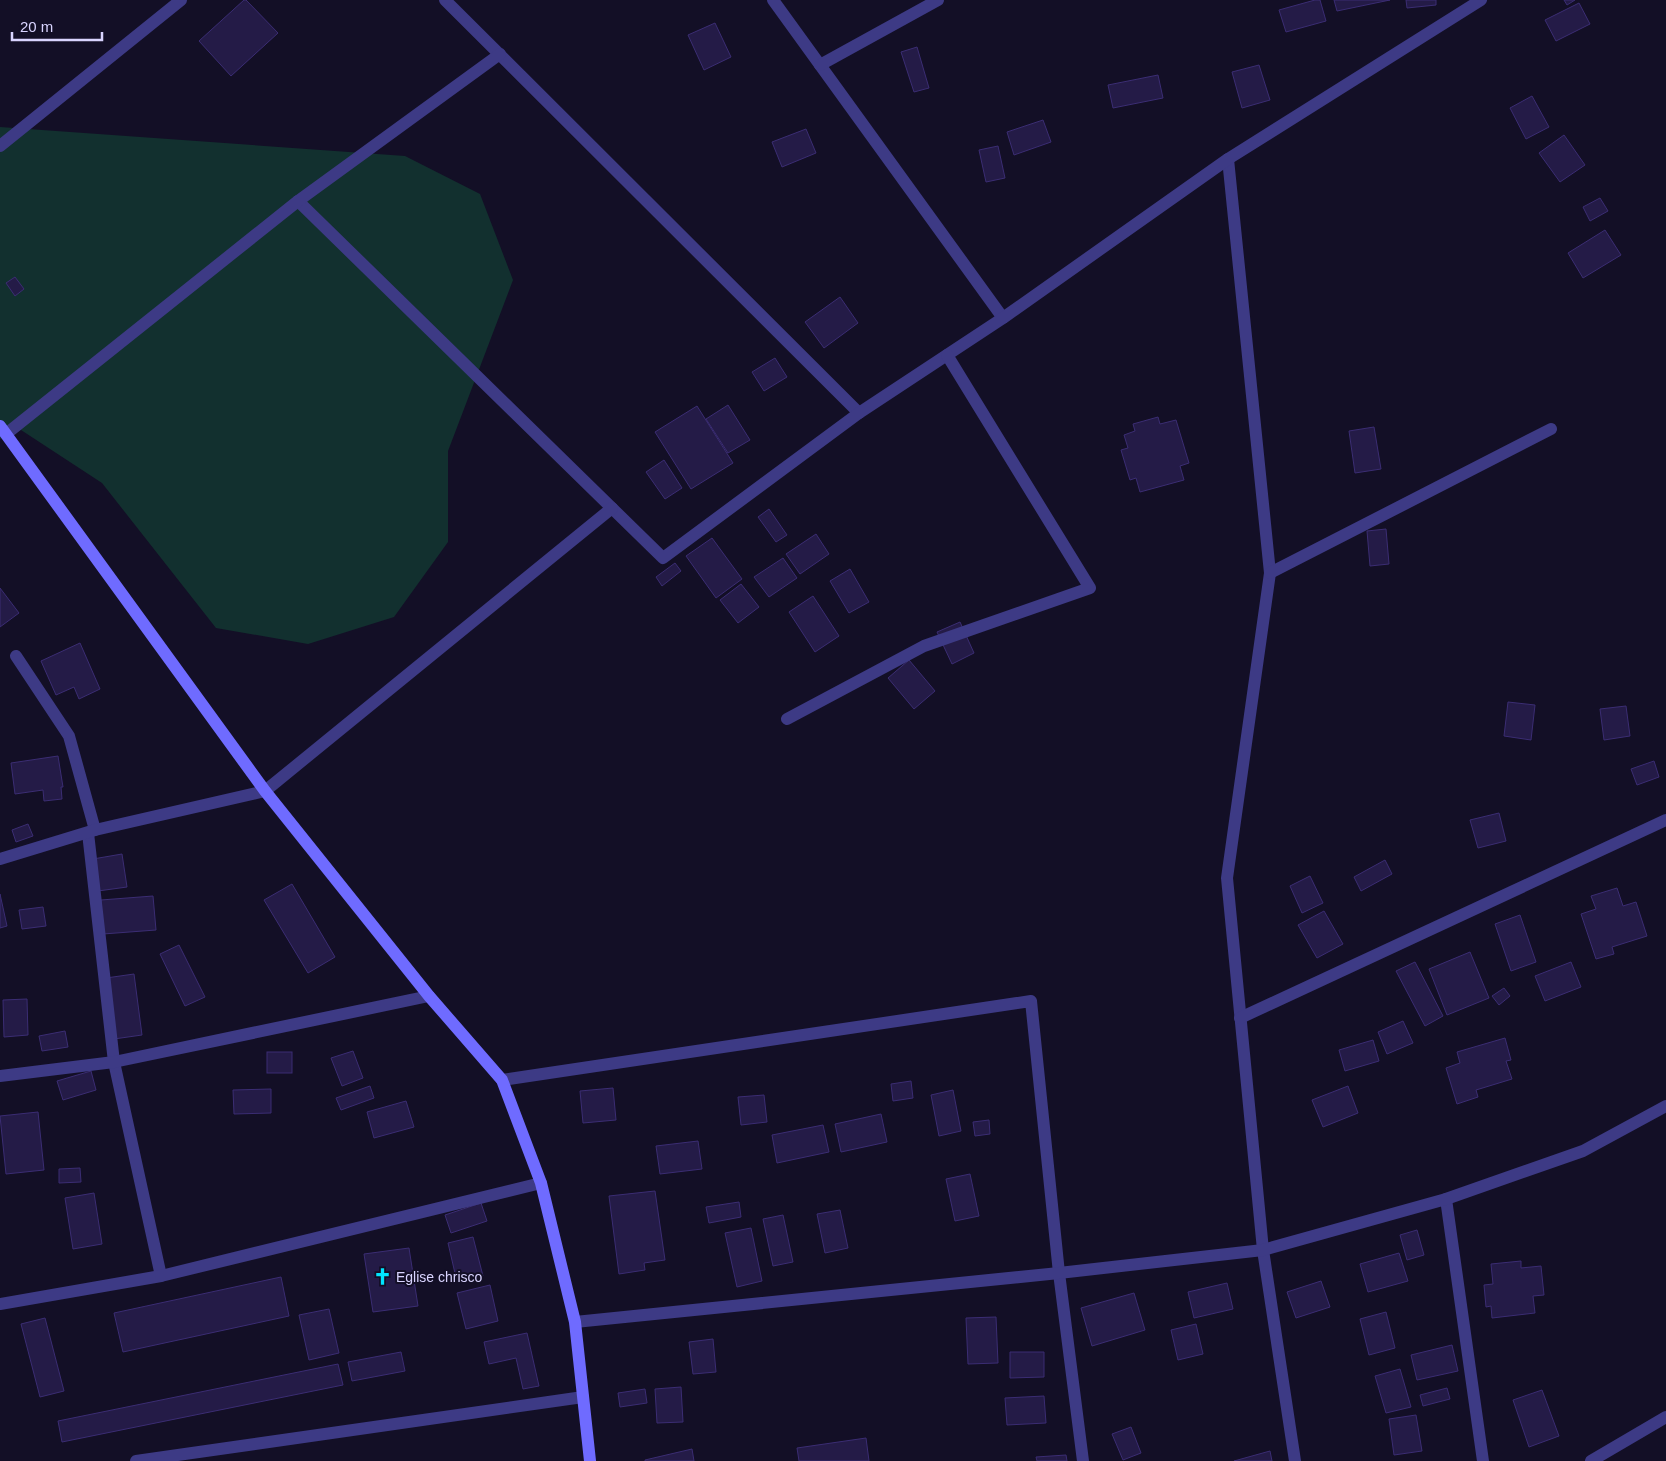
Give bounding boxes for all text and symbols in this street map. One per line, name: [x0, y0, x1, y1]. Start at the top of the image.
scale bar: [12, 10, 102, 42]
text: 20 m: [20, 18, 53, 35]
church icon: Eglise chrisco: [372, 1267, 392, 1287]
place label: Eglise chrisco: [396, 1269, 483, 1285]

